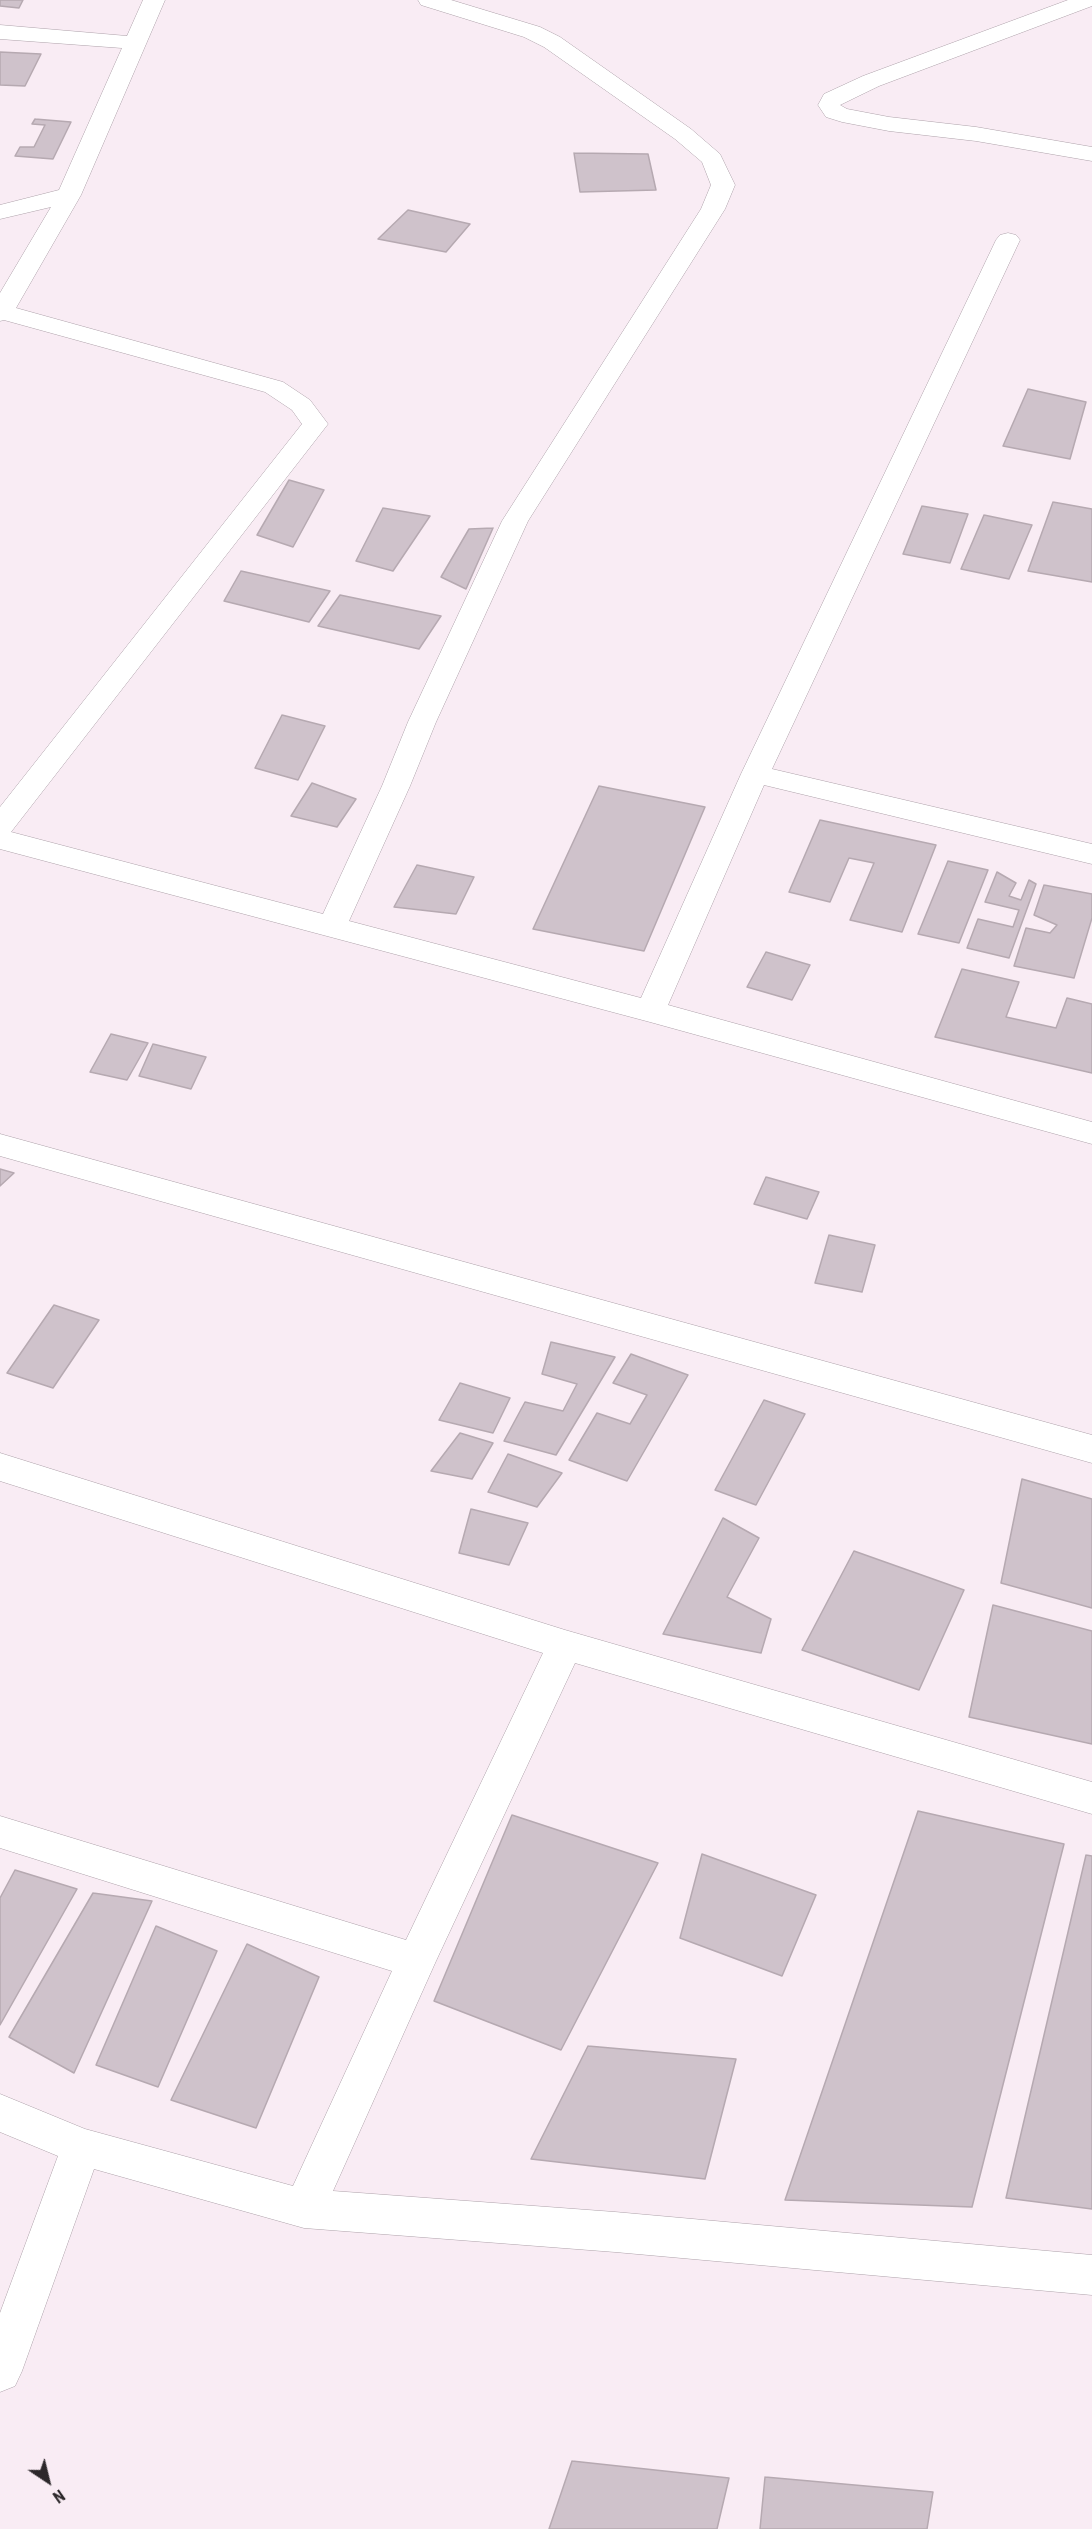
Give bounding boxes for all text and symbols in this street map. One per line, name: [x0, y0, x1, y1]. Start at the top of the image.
north arrow: [18, 2451, 78, 2511]
text: N: [49, 2486, 68, 2507]

